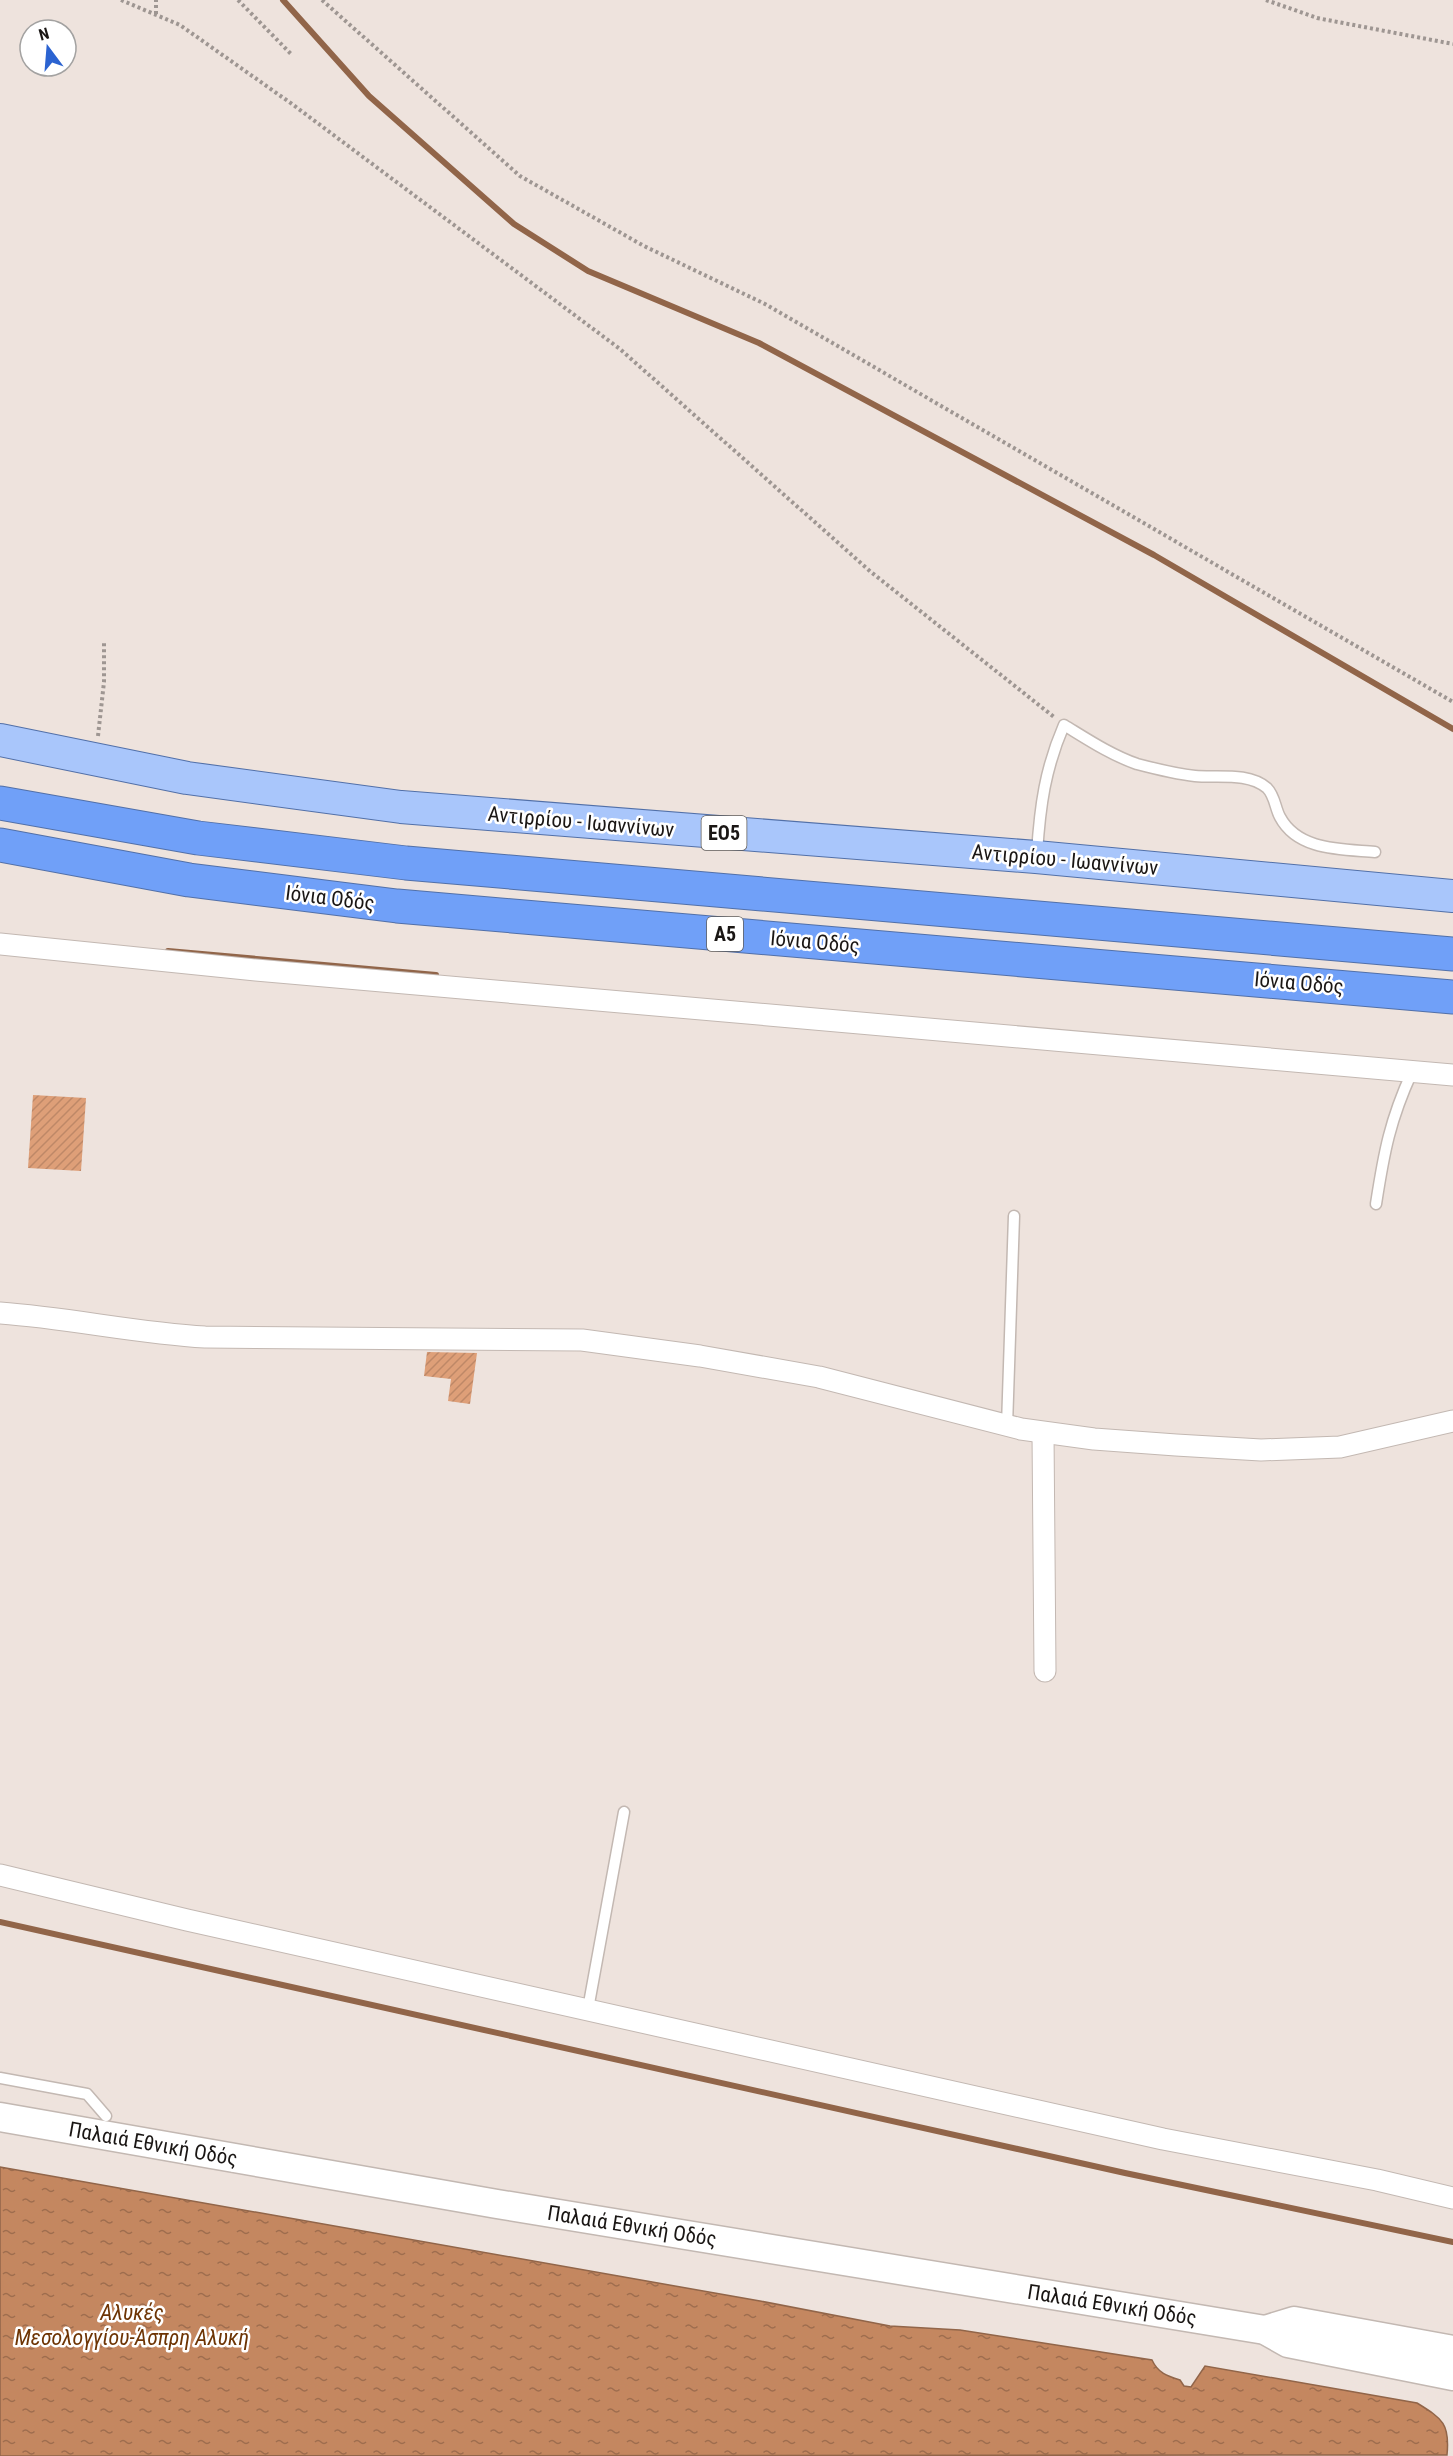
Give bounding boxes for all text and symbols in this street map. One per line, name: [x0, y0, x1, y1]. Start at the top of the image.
north arrow: [18, 18, 78, 78]
text: N: [37, 24, 51, 45]
street label: Αντιρρίου - Ιωαννίνων: [487, 802, 675, 842]
road number: ΕΟ5: [702, 816, 746, 850]
street label: Αντιρρίου - Ιωαννίνων: [971, 840, 1159, 880]
street label: Ιόνια Οδός: [284, 881, 376, 915]
road number: Α5: [707, 917, 743, 951]
street label: Ιόνια Οδός: [769, 926, 861, 958]
street label: Ιόνια Οδός: [1253, 967, 1345, 999]
street label: Παλαιά Εθνική Οδός: [67, 2117, 239, 2171]
street label: Παλαιά Εθνική Οδός: [546, 2201, 718, 2251]
street label: Παλαιά Εθνική Οδός: [1026, 2280, 1198, 2330]
water label: Αλυκές Μεσολογγίου-Άσπρη Αλυκή: [15, 2300, 249, 2350]

